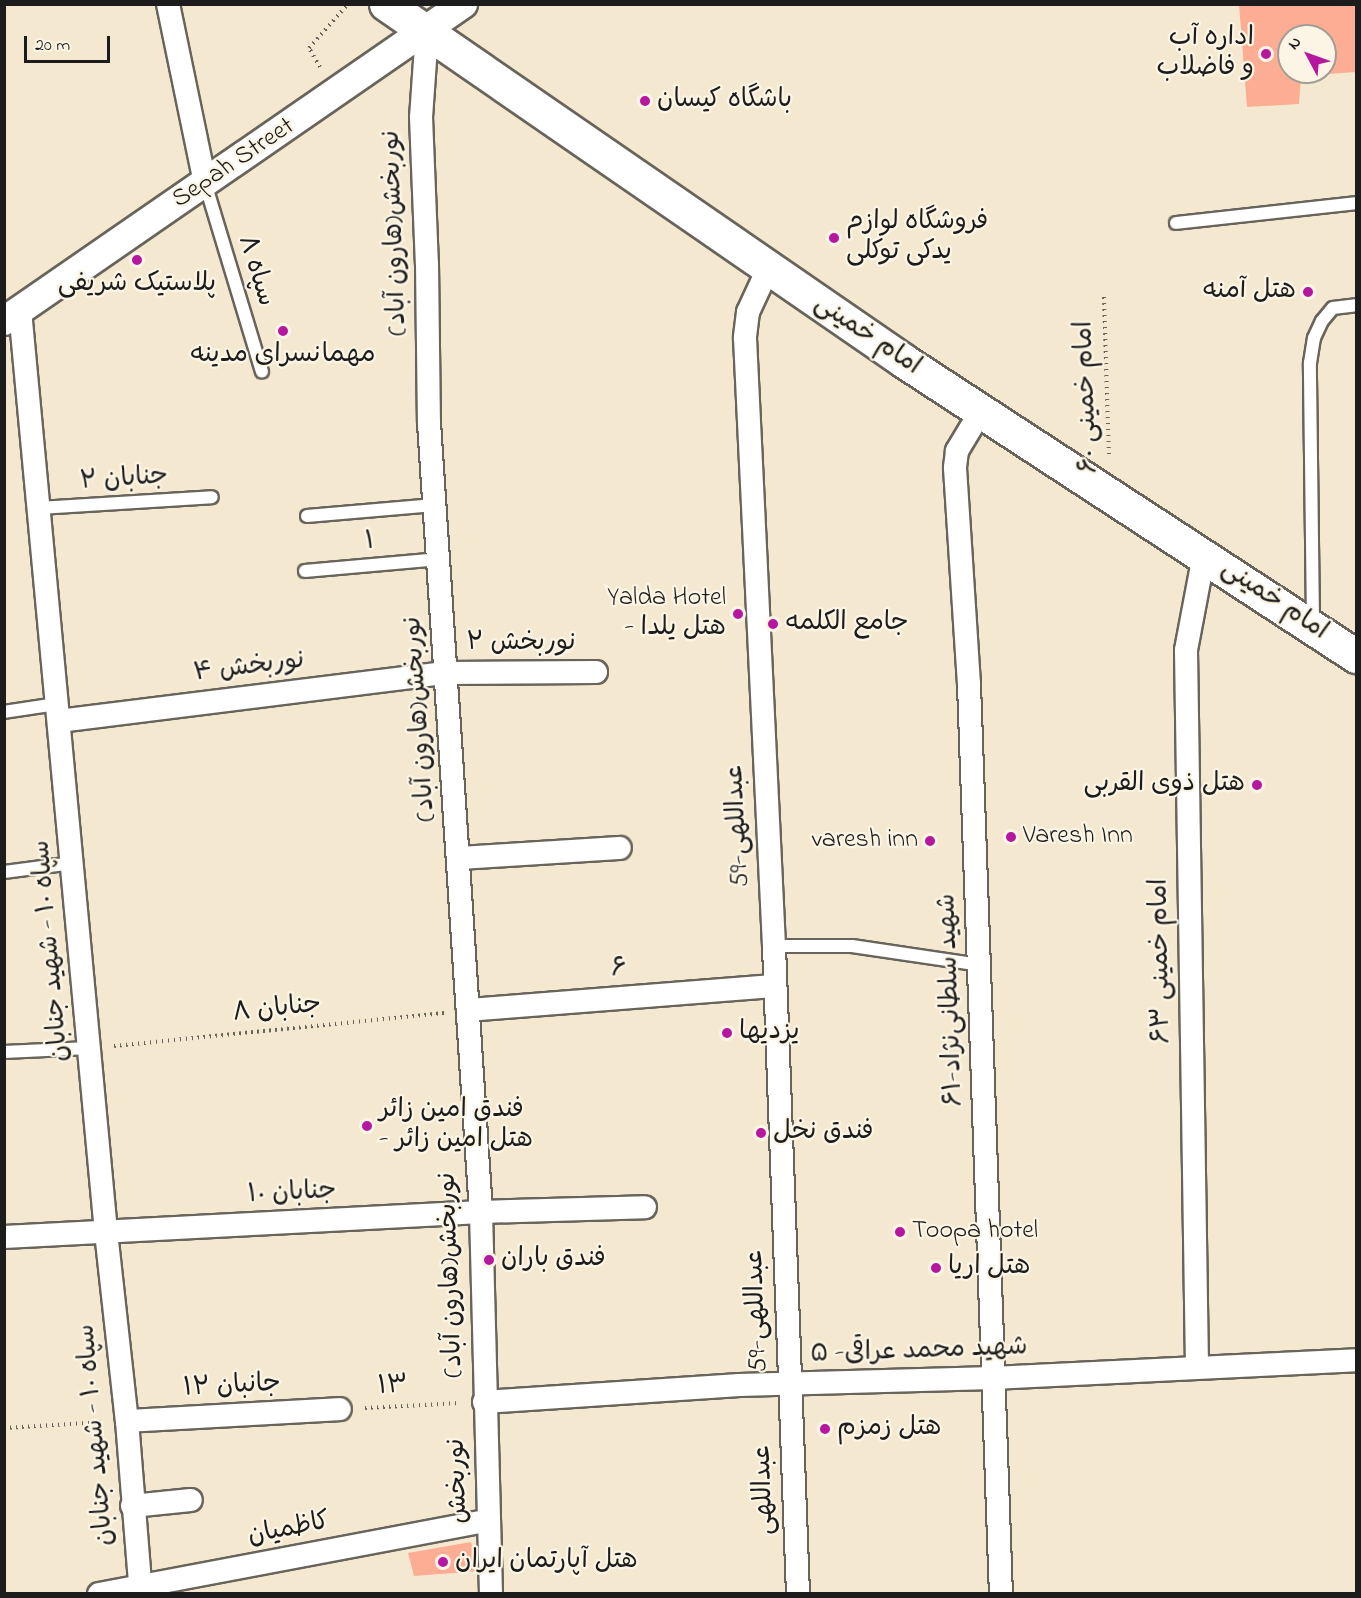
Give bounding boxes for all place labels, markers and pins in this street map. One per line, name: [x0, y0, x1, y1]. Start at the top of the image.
place label: اداره آب و فاضلاب: [1156, 23, 1254, 84]
marker: اداره آب و فاضلاب: [1259, 47, 1273, 61]
place label: باشگاه کیسان: [657, 85, 792, 117]
marker: باشگاه کیسان: [638, 94, 652, 108]
place label: فروشگاه لوازم یدکی توکلی: [846, 207, 988, 268]
marker: فروشگاه لوازم یدکی توکلی: [827, 231, 841, 245]
marker: پلاستیک شریفی: [130, 253, 144, 267]
place label: پلاستیک شریفی: [58, 269, 216, 301]
place label: هتل آمنه: [1203, 276, 1296, 308]
marker: هتل آمنه: [1301, 285, 1315, 299]
marker: مهمانسرای مدینه: [276, 324, 290, 338]
place label: مهمانسرای مدینه: [190, 340, 376, 372]
place label: Yalda Hotel - هتل یلدا: [607, 583, 726, 644]
marker: Yalda Hotel - هتل یلدا: [731, 607, 745, 621]
place label: جامع الکلمه: [785, 608, 909, 640]
marker: جامع الکلمه: [766, 617, 780, 631]
place label: هتل ذوی القربی: [1084, 769, 1245, 801]
marker: هتل ذوی القربی: [1250, 778, 1264, 792]
place label: Varesh Inn: [1023, 821, 1133, 853]
place label: varesh inn: [812, 825, 918, 857]
marker: Varesh Inn: [1004, 830, 1018, 844]
marker: varesh inn: [923, 834, 937, 848]
place label: یزدیها: [739, 1017, 800, 1049]
marker: یزدیها: [720, 1026, 734, 1040]
place label: فندق امین زائر - هتل امین زائر: [379, 1095, 533, 1156]
place label: فندق نخل: [773, 1117, 874, 1149]
marker: فندق امین زائر - هتل امین زائر: [360, 1119, 374, 1133]
marker: فندق نخل: [754, 1126, 768, 1140]
place label: Toopa hotel: [912, 1216, 1038, 1248]
marker: Toopa hotel: [893, 1225, 907, 1239]
place label: فندق باران: [501, 1244, 606, 1276]
place label: هتل اریا: [948, 1252, 1030, 1284]
marker: فندق باران: [482, 1253, 496, 1267]
marker: هتل اریا: [929, 1261, 943, 1275]
place label: هتل زمزم: [837, 1413, 942, 1445]
marker: هتل زمزم: [818, 1422, 832, 1436]
place label: هتل آپارتمان ایران: [455, 1546, 638, 1578]
marker: هتل آپارتمان ایران: [436, 1555, 450, 1569]

